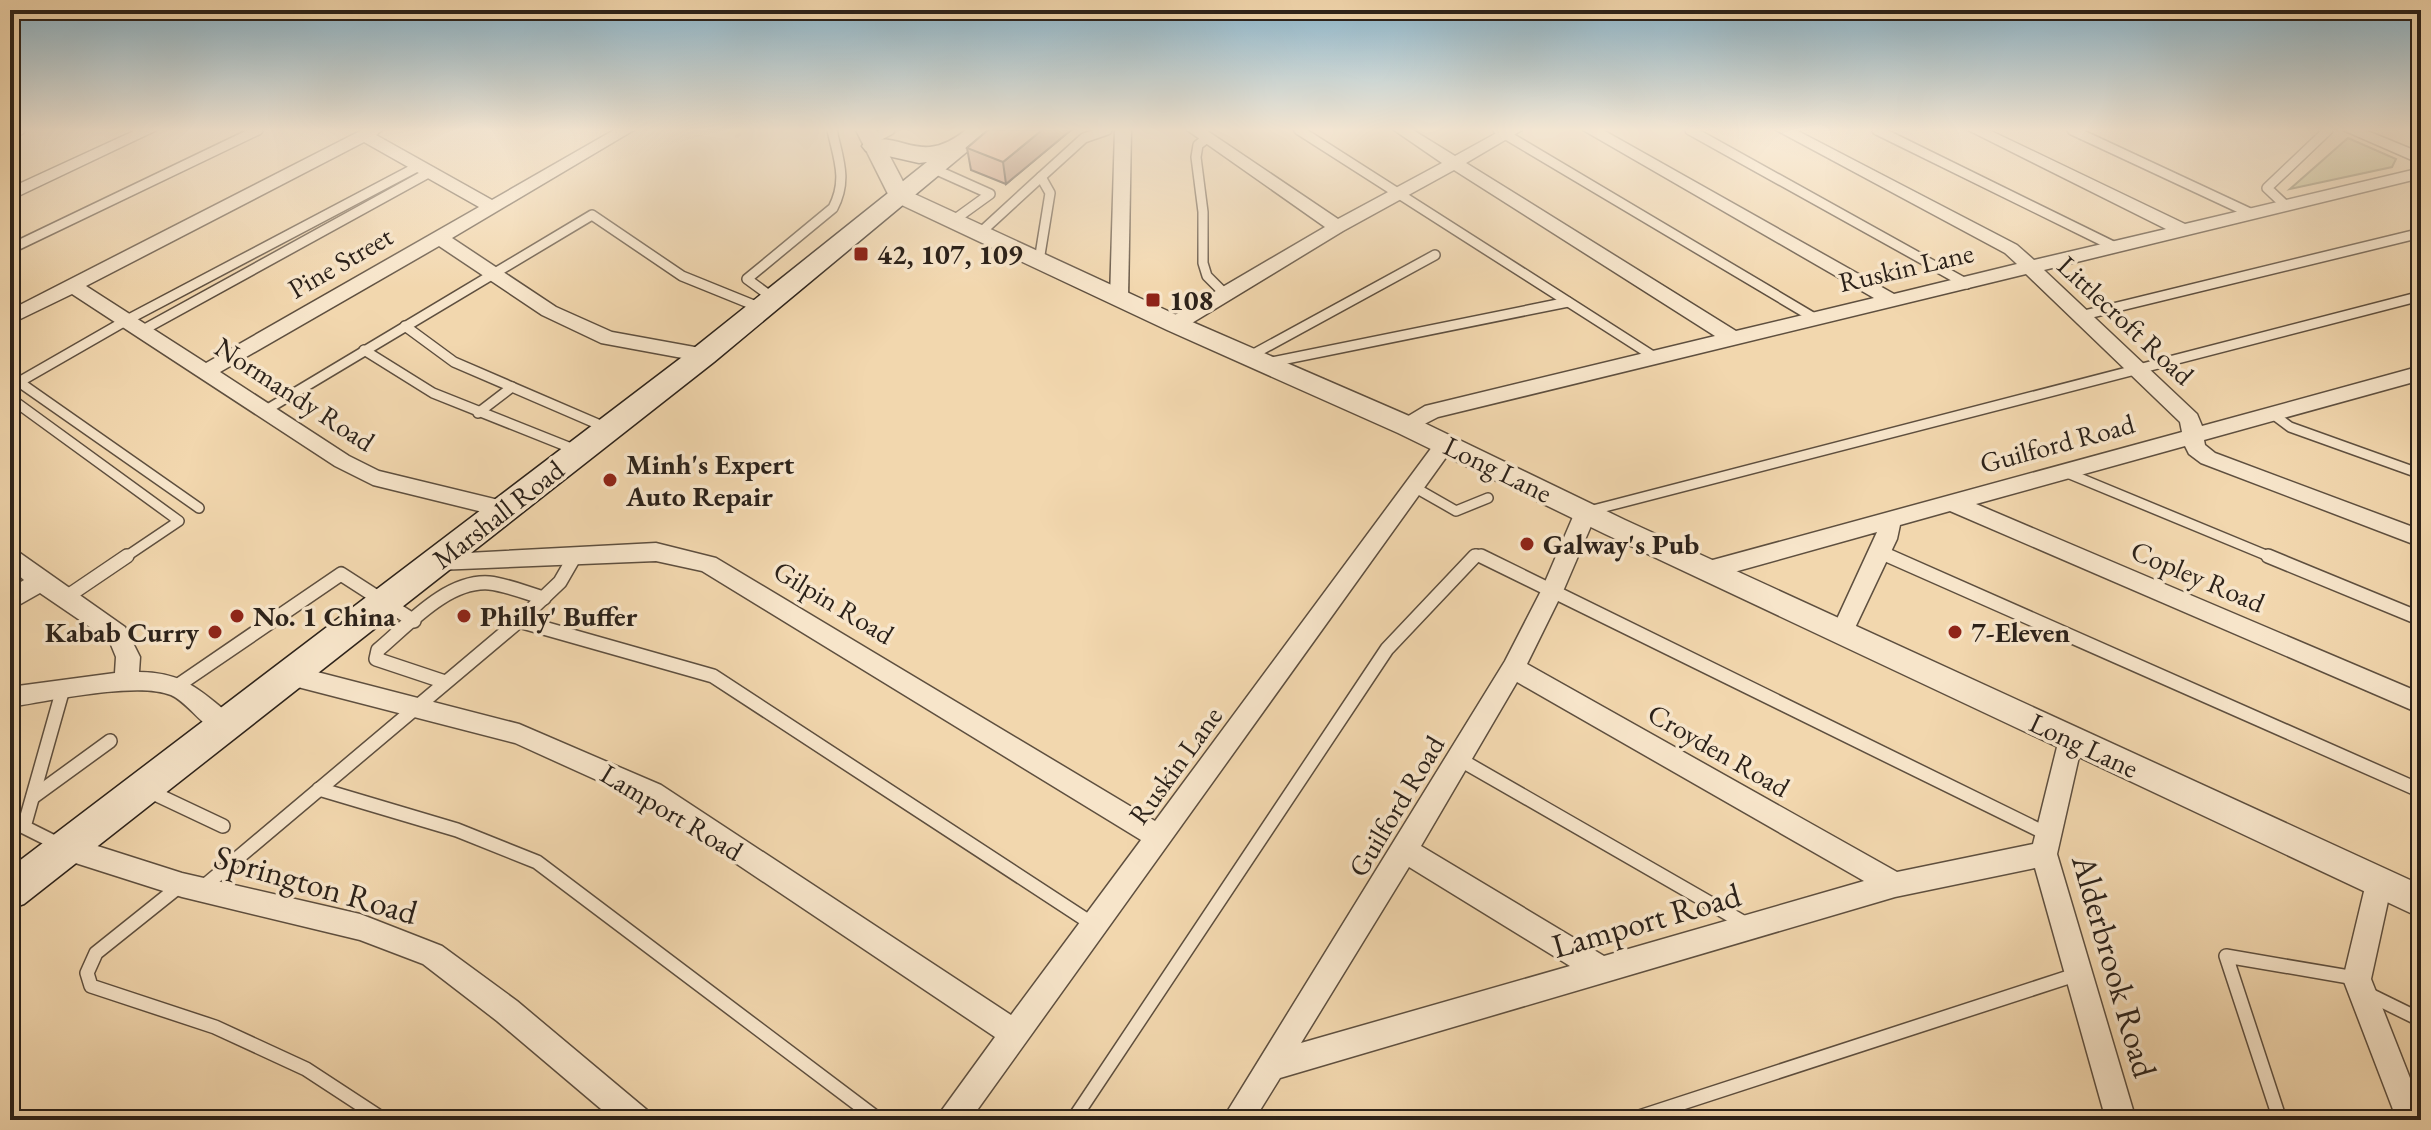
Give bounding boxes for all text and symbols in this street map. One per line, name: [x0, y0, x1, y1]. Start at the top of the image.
street label: Pine Street: [281, 218, 399, 306]
street label: Ruskin Lane: [1835, 234, 1977, 300]
place label: 42, 107, 109: [877, 236, 1023, 272]
marker: 42, 107, 109: [852, 245, 870, 263]
street label: Littlecroft Road: [2050, 247, 2203, 393]
place label: 108: [1169, 282, 1213, 318]
marker: 108: [1144, 291, 1162, 309]
street label: Normandy Road: [208, 329, 383, 460]
street label: Guilford Road: [1976, 405, 2139, 481]
street label: Long Lane: [1438, 427, 1558, 511]
place label: Minh's Expert Auto Repair: [625, 446, 795, 514]
street label: Marshall Road: [425, 451, 572, 577]
marker: Minh's Expert Auto Repair: [601, 471, 619, 489]
place label: Galway's Pub: [1543, 526, 1699, 562]
street label: Copley Road: [2126, 532, 2271, 621]
marker: Galway's Pub: [1518, 535, 1536, 553]
street label: Gilpin Road: [767, 552, 902, 652]
place label: No. 1 China: [253, 598, 396, 634]
place label: Philly' Buffer: [480, 598, 638, 634]
marker: No. 1 China: [228, 607, 246, 625]
marker: Philly' Buffer: [455, 607, 473, 625]
place label: Kabab Curry: [45, 614, 200, 650]
place label: 7-Eleven: [1971, 614, 2070, 650]
marker: Kabab Curry: [206, 623, 224, 641]
marker: 7-Eleven: [1946, 623, 1964, 641]
street label: Croyden Road: [1642, 695, 1797, 806]
street label: Ruskin Lane: [1120, 699, 1230, 831]
street label: Long Lane: [2024, 704, 2144, 786]
street label: Guilford Road: [1340, 728, 1453, 883]
street label: Lamport Road: [594, 755, 751, 869]
street label: Springton Road: [209, 834, 423, 934]
street label: Alderbrook Road: [2062, 849, 2168, 1083]
street label: Lamport Road: [1547, 872, 1746, 968]

